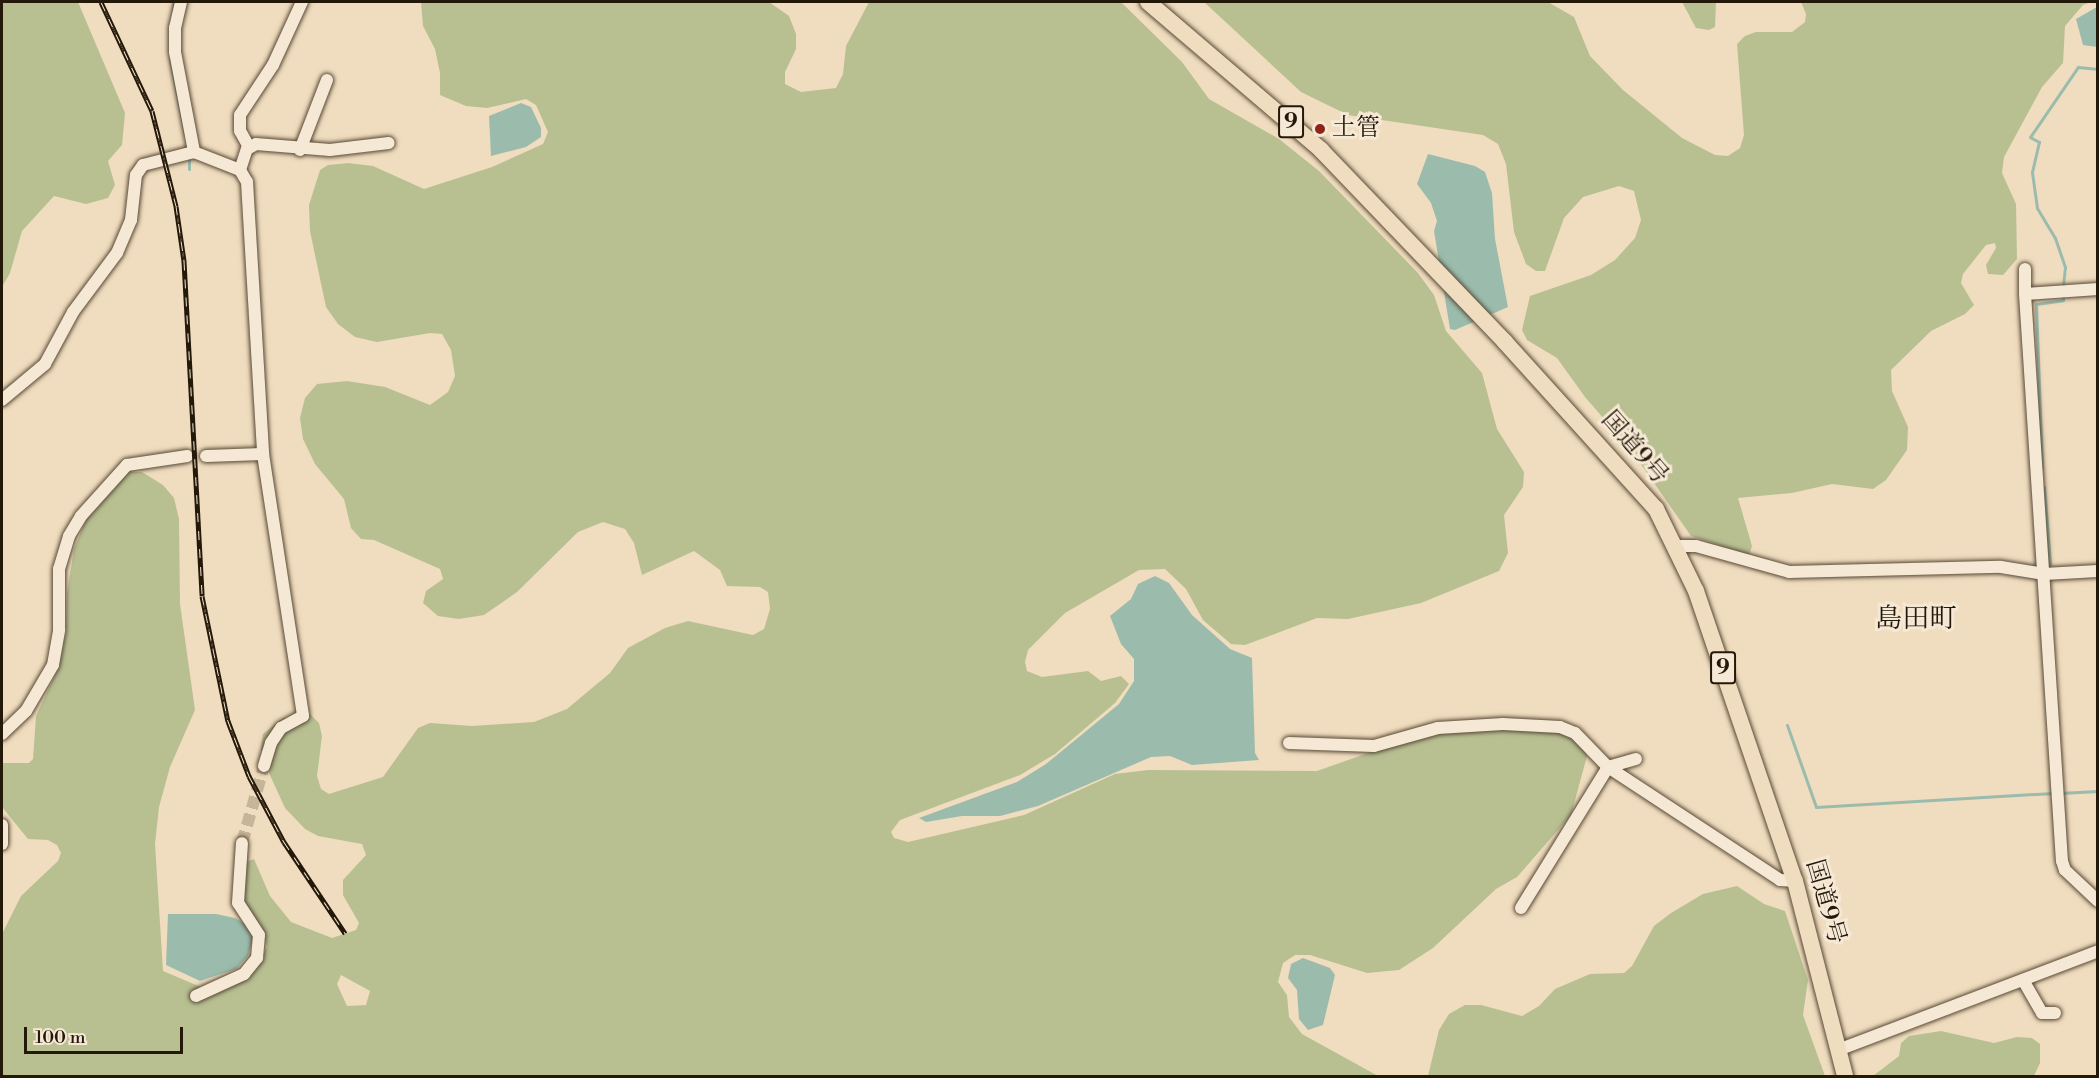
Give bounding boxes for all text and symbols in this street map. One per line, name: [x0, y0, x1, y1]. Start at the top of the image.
road number: 9: [1278, 103, 1304, 141]
place label: 土管: [1332, 115, 1380, 143]
marker: 土管: [1313, 122, 1327, 136]
street label: 国道9号: [1595, 406, 1673, 490]
district label: 島田町: [1876, 604, 1956, 636]
road number: 9: [1710, 649, 1736, 687]
street label: 国道9号: [1799, 856, 1851, 948]
scale bar: [27, 1015, 186, 1053]
text: 100 m: [35, 1026, 86, 1049]

